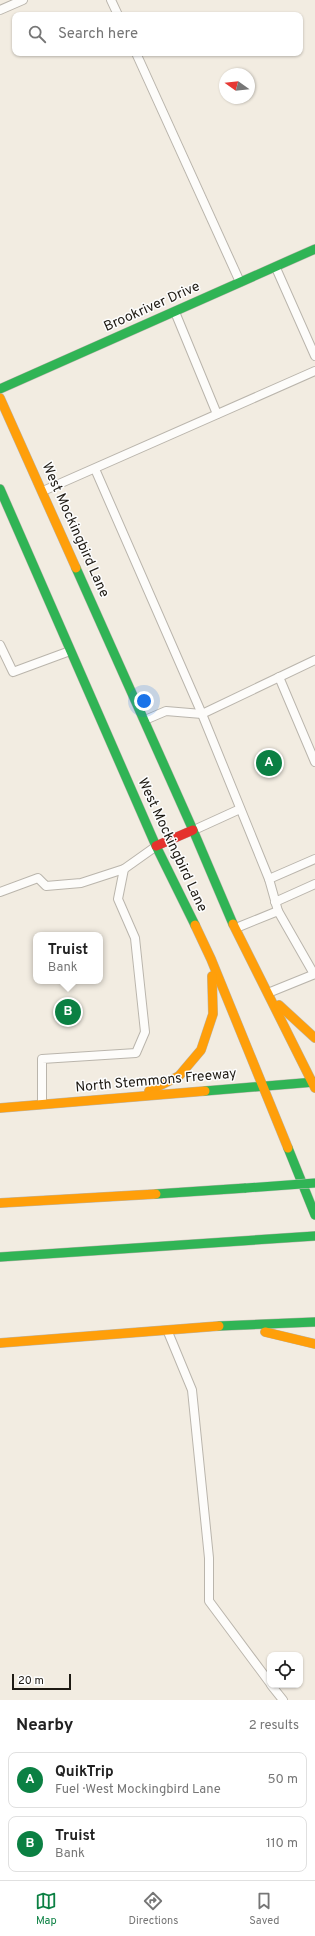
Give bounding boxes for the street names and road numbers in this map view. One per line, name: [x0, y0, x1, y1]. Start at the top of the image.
street label: Brookriver Drive: [101, 278, 203, 336]
street label: West Mockingbird Lane: [38, 460, 112, 600]
street label: West Mockingbird Lane: [133, 775, 211, 915]
street label: North Stemmons Freeway: [75, 1065, 237, 1097]

